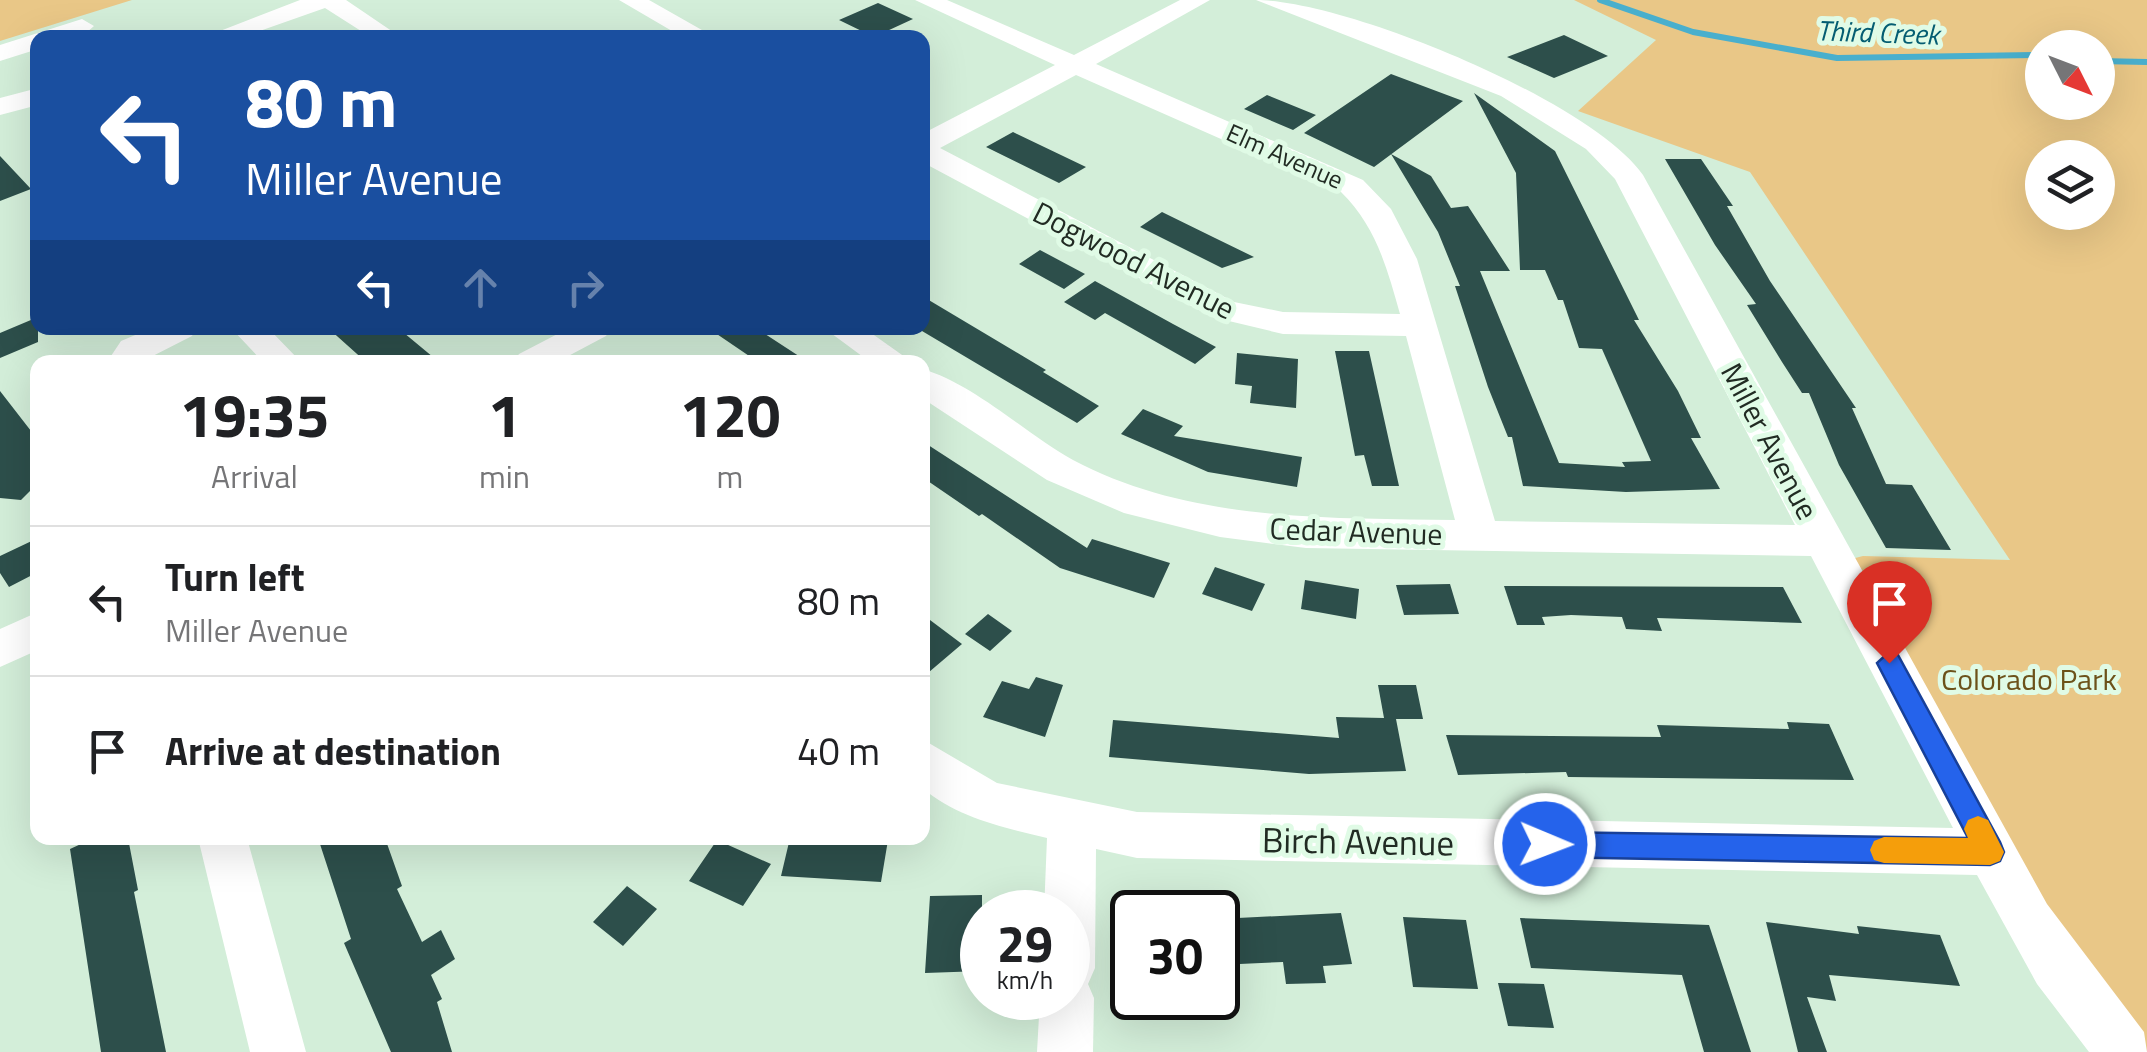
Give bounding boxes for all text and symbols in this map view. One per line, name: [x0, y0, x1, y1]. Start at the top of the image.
water label: Third Creek: [1816, 8, 1943, 56]
north arrow: [2025, 30, 2115, 120]
map controls: [2025, 30, 2115, 230]
text: 80 m: [245, 48, 398, 154]
icon: left: [80, 70, 210, 200]
street label: Elm Avenue: [1221, 113, 1349, 199]
button: layers: [2025, 140, 2115, 230]
text: Miller Avenue: [245, 144, 502, 212]
street label: Dogwood Avenue: [1025, 189, 1243, 331]
icon: left: [348, 260, 403, 315]
icon: ahead: [453, 260, 508, 315]
icon: right: [558, 260, 613, 315]
street label: Miller Avenue: [1709, 354, 1831, 528]
text: 19:35: [180, 369, 329, 460]
text: 1: [488, 369, 521, 460]
text: 120: [680, 369, 780, 460]
text: Arrival: [211, 452, 298, 500]
text: min: [479, 452, 530, 500]
text: m: [717, 452, 743, 500]
street label: Cedar Avenue: [1269, 505, 1443, 557]
text: Turn left: [165, 548, 305, 606]
pin: [1847, 561, 1932, 664]
text: 80 m: [797, 572, 880, 630]
icon: left: [80, 574, 135, 629]
icon: arrive: [1862, 576, 1917, 631]
text: Miller Avenue: [165, 606, 348, 654]
park label: Colorado Park: [1941, 656, 2117, 702]
text: Arrive at destination: [165, 722, 501, 780]
text: 40 m: [797, 722, 880, 780]
icon: arrive: [80, 724, 135, 779]
position arrow: [1493, 792, 1597, 896]
street label: Birch Avenue: [1261, 812, 1455, 870]
speed limit sign: 30: [1110, 890, 1240, 1020]
text: 29: [997, 905, 1053, 981]
text: km/h: [997, 961, 1053, 999]

